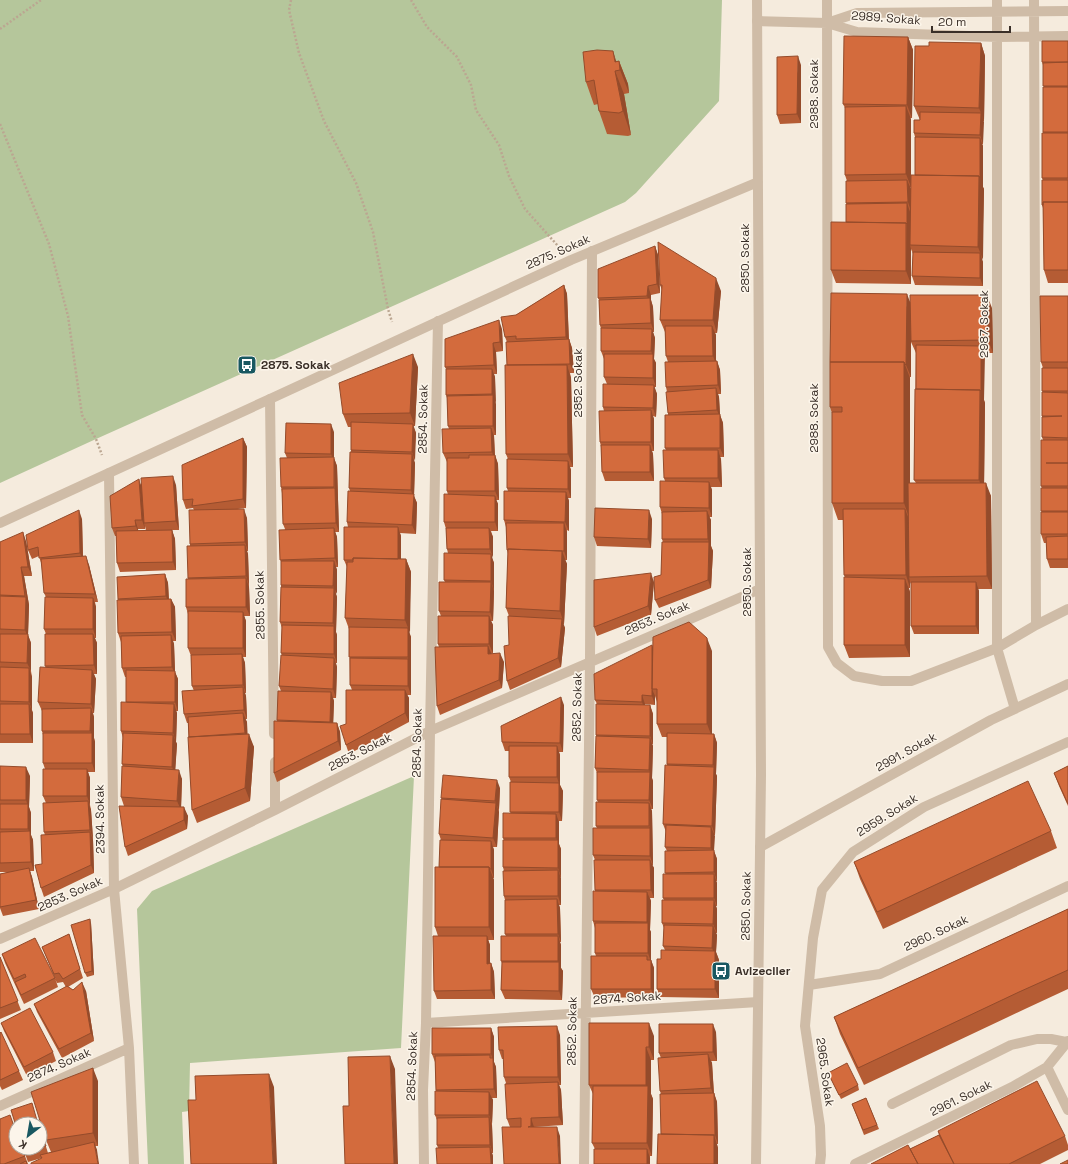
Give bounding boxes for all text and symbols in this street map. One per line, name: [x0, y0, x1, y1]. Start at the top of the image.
street label: 2989. Sokak: [851, 8, 922, 28]
scale bar: [932, 8, 1010, 34]
text: 20 m: [938, 14, 966, 30]
street label: 2988. Sokak: [806, 59, 822, 129]
street label: 2850. Sokak: [737, 223, 753, 293]
street label: 2875. Sokak: [523, 231, 593, 273]
street label: 2987. Sokak: [976, 289, 992, 358]
street label: 2852. Sokak: [570, 348, 586, 418]
bus stop icon: 2875. Sokak: [236, 354, 258, 376]
place label: 2875. Sokak: [261, 357, 331, 373]
street label: 2988. Sokak: [806, 383, 822, 453]
street label: 2854. Sokak: [414, 384, 432, 454]
street label: 2850. Sokak: [739, 547, 755, 617]
street label: 2855. Sokak: [251, 570, 269, 640]
street label: 2853. Sokak: [622, 597, 693, 639]
street label: 2852. Sokak: [568, 672, 586, 742]
street label: 2854. Sokak: [408, 708, 426, 778]
street label: 2991. Sokak: [873, 728, 940, 775]
street label: 2853. Sokak: [325, 729, 395, 775]
street label: 2394. Sokak: [91, 784, 109, 854]
street label: 2959. Sokak: [853, 790, 921, 840]
street label: 2850. Sokak: [737, 871, 755, 941]
street label: 2853. Sokak: [35, 872, 105, 915]
street label: 2960. Sokak: [901, 911, 971, 955]
bus stop icon: Avizeciler: [710, 960, 732, 982]
place label: Avizeciler: [735, 963, 791, 979]
street label: 2874. Sokak: [592, 988, 662, 1008]
street label: 2852. Sokak: [563, 996, 581, 1066]
street label: 2854. Sokak: [403, 1030, 421, 1101]
street label: 2965. Sokak: [812, 1037, 838, 1108]
street label: 2874. Sokak: [25, 1044, 94, 1086]
street label: 2961. Sokak: [927, 1076, 995, 1120]
north arrow: [8, 1116, 48, 1156]
text: K: [16, 1137, 29, 1152]

